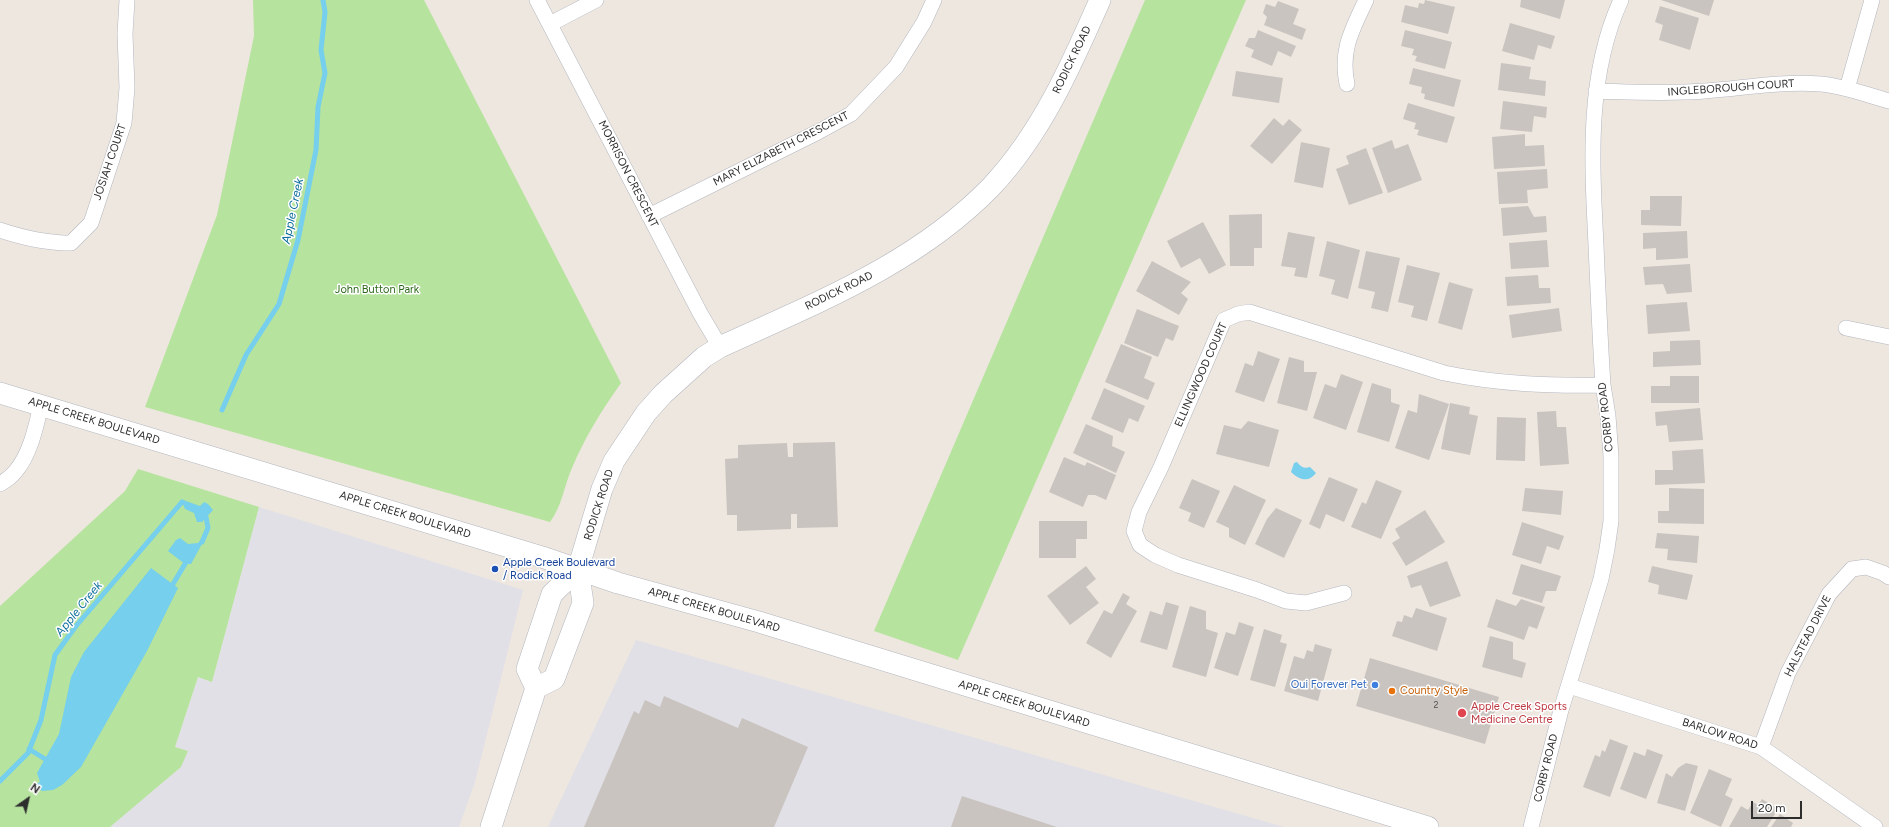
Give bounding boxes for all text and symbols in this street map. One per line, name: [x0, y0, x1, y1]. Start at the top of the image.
street label: RODICK ROAD: [1050, 24, 1094, 96]
street label: INGLEBOROUGH COURT: [1667, 77, 1795, 99]
street label: MARY ELIZABETH CRESCENT: [711, 109, 851, 189]
street label: MORRISON CRESCENT: [595, 118, 661, 230]
street label: JOSIAH COURT: [91, 122, 129, 202]
water label: Apple Creek: [279, 177, 307, 245]
street label: RODICK ROAD: [803, 269, 875, 313]
park label: John Button Park: [335, 283, 419, 297]
street label: ELLINGWOOD COURT: [1172, 321, 1230, 429]
street label: CORBY ROAD: [1596, 382, 1616, 452]
street label: APPLE CREEK BOULEVARD: [27, 395, 161, 447]
street label: RODICK ROAD: [581, 468, 617, 542]
street label: APPLE CREEK BOULEVARD: [338, 489, 472, 541]
place label: Apple Creek Boulevard / Rodick Road: [503, 556, 615, 582]
marker: Apple Creek Boulevard / Rodick Road: [490, 564, 500, 574]
water label: Apple Creek: [53, 579, 105, 639]
street label: APPLE CREEK BOULEVARD: [646, 585, 782, 635]
street label: HALSTEAD DRIVE: [1782, 593, 1834, 679]
street label: APPLE CREEK BOULEVARD: [957, 678, 1091, 730]
place label: Oui Forever Pet: [1291, 678, 1367, 692]
marker: Oui Forever Pet: [1370, 680, 1380, 690]
place label: Country Style: [1400, 684, 1468, 698]
marker: Country Style: [1387, 686, 1397, 696]
house number: 2: [1433, 700, 1439, 710]
place label: Apple Creek Sports Medicine Centre: [1471, 700, 1567, 726]
marker: Apple Creek Sports Medicine Centre: [1456, 707, 1468, 719]
street label: BARLOW ROAD: [1681, 716, 1759, 752]
street label: CORBY ROAD: [1531, 733, 1561, 803]
north arrow: [8, 779, 48, 819]
text: N: [28, 781, 42, 796]
scale bar: [1753, 793, 1804, 819]
text: 20 m: [1758, 801, 1786, 815]

